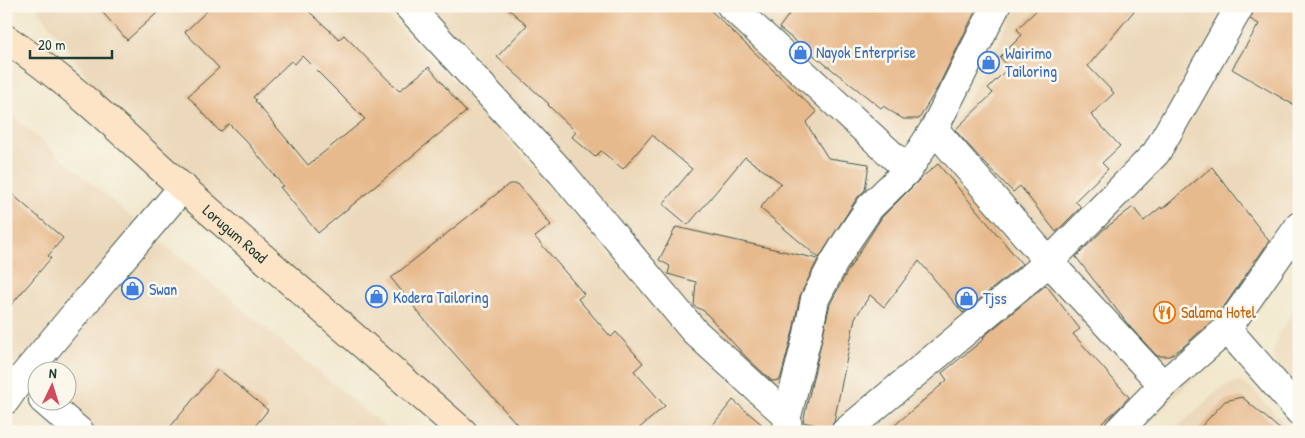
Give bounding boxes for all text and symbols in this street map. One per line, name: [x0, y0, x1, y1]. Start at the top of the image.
scale bar: [30, 28, 112, 60]
text: 20 m: [38, 34, 65, 55]
shop icon: Nayok Enterprise: [788, 40, 812, 64]
place label: Nayok Enterprise: [816, 41, 916, 63]
place label: Wairimo Tailoring: [1005, 42, 1057, 82]
shop icon: Wairimo Tailoring: [977, 50, 1001, 74]
street label: Lorugum Road: [198, 199, 272, 268]
shop icon: Swan: [121, 277, 145, 301]
place label: Swan: [149, 278, 177, 300]
shop icon: Kodera Tailoring: [365, 285, 389, 309]
place label: Kodera Tailoring: [393, 286, 489, 308]
shop icon: Tjss: [955, 286, 979, 310]
place label: Tjss: [983, 287, 1007, 309]
restaurant icon: Salama Hotel: [1153, 300, 1177, 324]
place label: Salama Hotel: [1181, 301, 1257, 323]
north arrow: [28, 360, 78, 410]
text: N: [49, 363, 58, 382]

